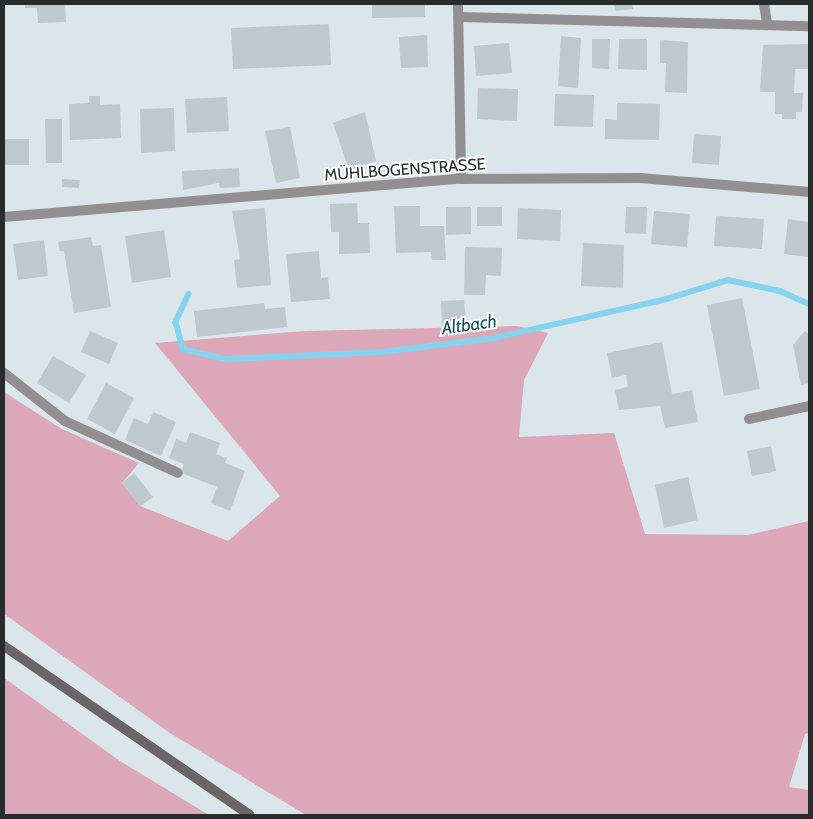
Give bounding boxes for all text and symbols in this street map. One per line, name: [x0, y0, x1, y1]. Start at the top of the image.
street label: MÜHLBOGENSTRASSE: [324, 155, 486, 185]
water label: Altbach: [440, 310, 498, 340]

